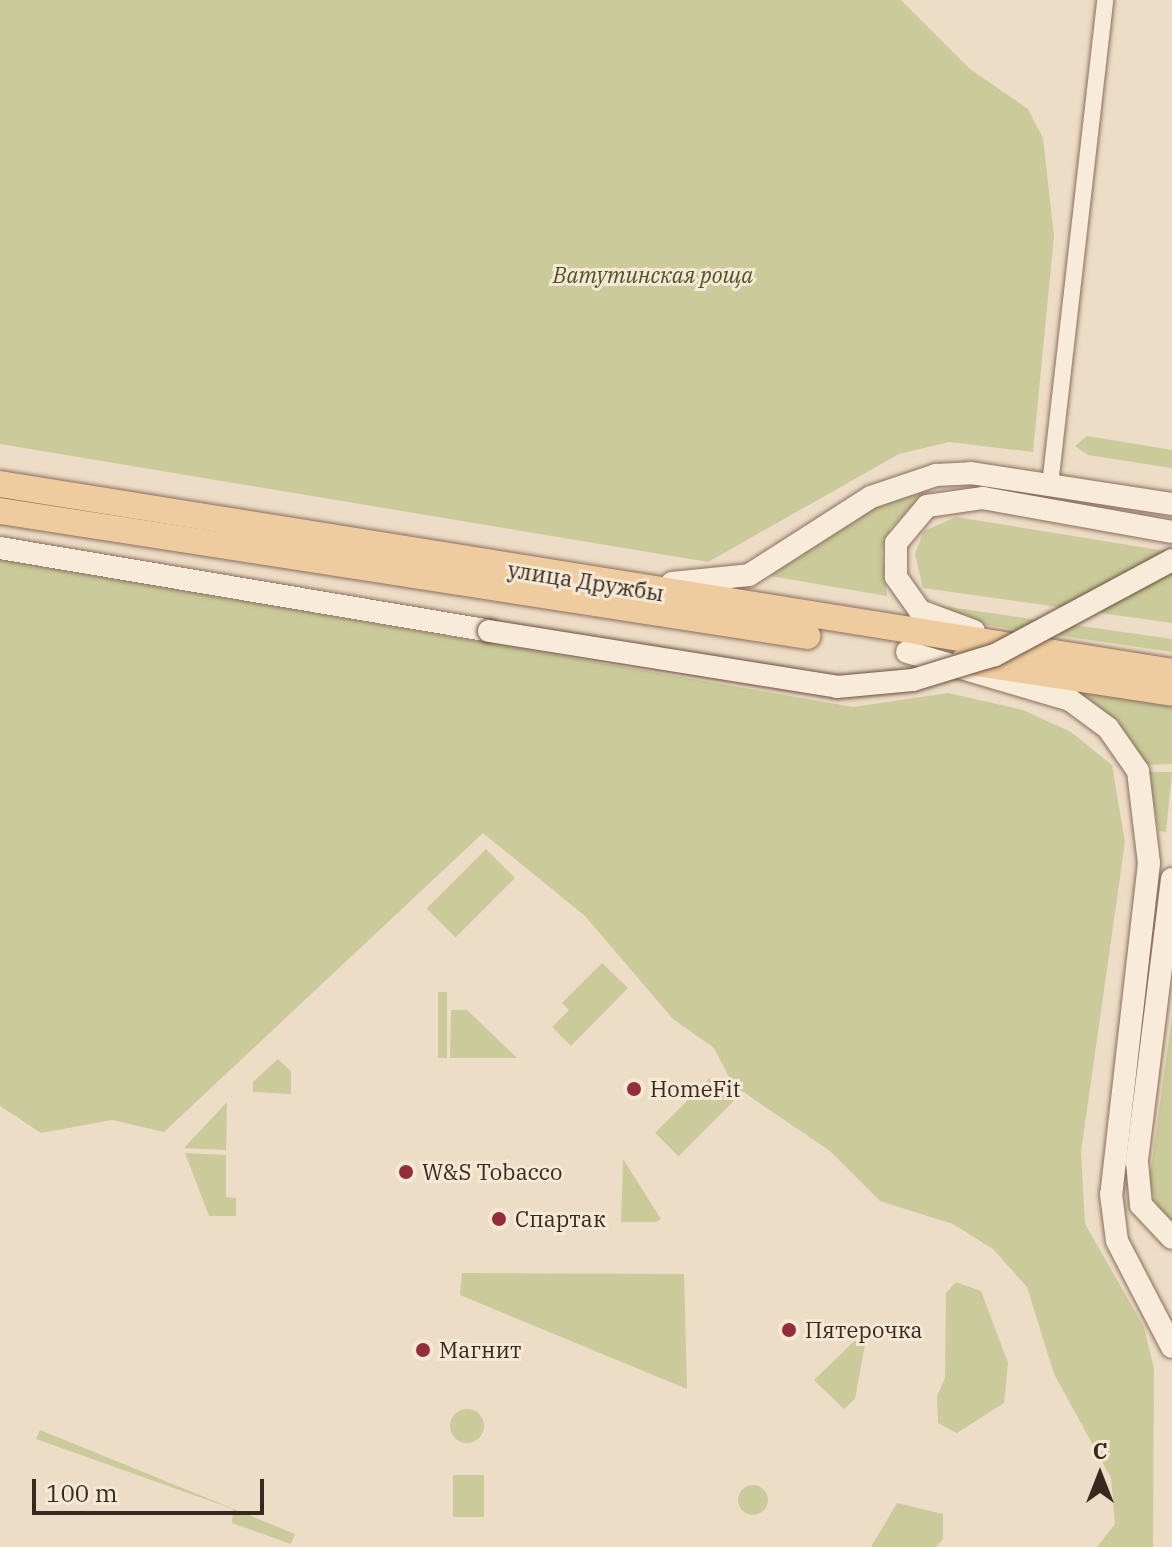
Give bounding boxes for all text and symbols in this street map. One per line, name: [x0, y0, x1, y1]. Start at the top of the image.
park label: Ватутинская роща: [553, 262, 753, 288]
street label: улица Дружбы: [506, 556, 666, 606]
place label: HomeFit: [650, 1076, 740, 1102]
marker: HomeFit: [625, 1080, 643, 1098]
place label: W&S Tobacco: [422, 1159, 562, 1185]
marker: W&S Tobacco: [397, 1163, 415, 1181]
place label: Спартак: [515, 1206, 606, 1232]
marker: Спартак: [490, 1210, 508, 1228]
place label: Пятерочка: [805, 1317, 923, 1343]
marker: Пятерочка: [780, 1321, 798, 1339]
place label: Магнит: [439, 1337, 521, 1363]
marker: Магнит: [414, 1341, 432, 1359]
north arrow: [1060, 1435, 1140, 1515]
text: С: [1093, 1436, 1107, 1465]
scale bar: [36, 1463, 268, 1513]
text: 100 m: [46, 1477, 118, 1509]

